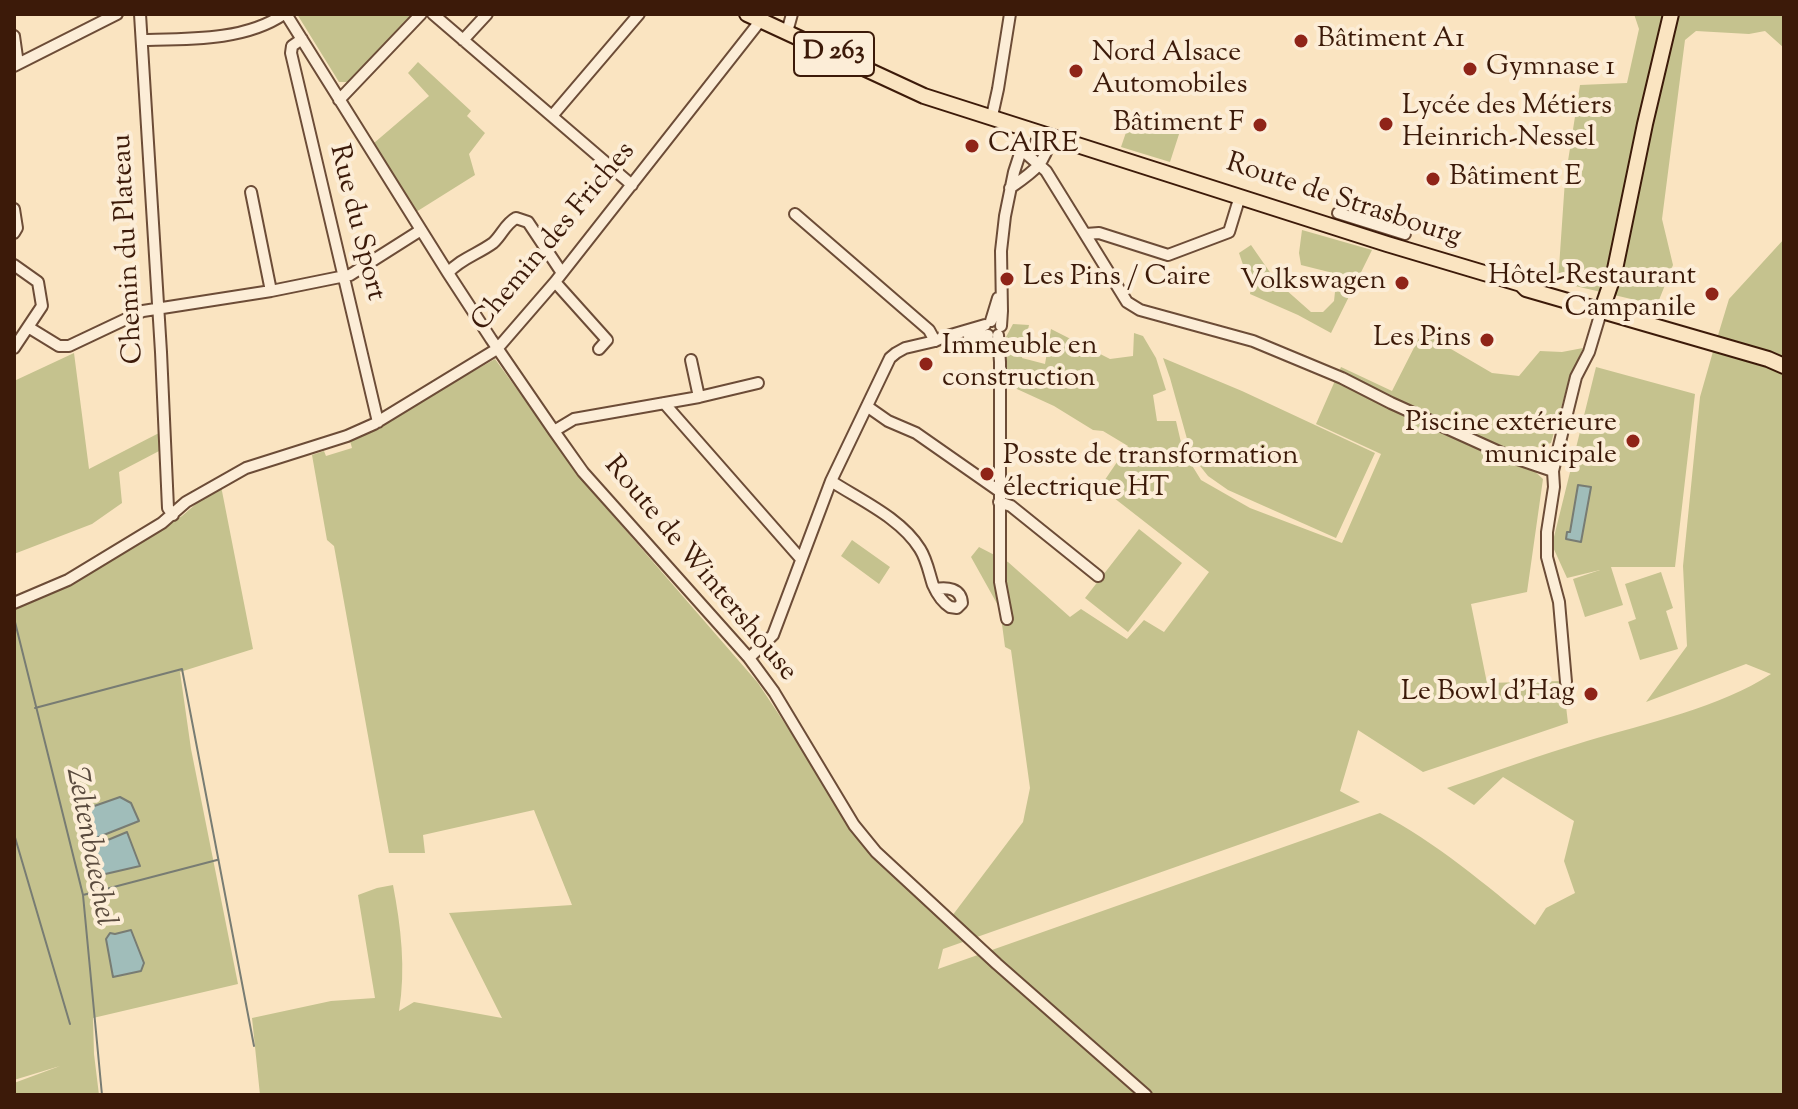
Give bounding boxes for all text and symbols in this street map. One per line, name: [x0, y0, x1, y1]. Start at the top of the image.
place label: Bâtiment A1: [1317, 24, 1465, 58]
road number: D 263: [794, 32, 874, 76]
marker: Bâtiment A1: [1292, 32, 1310, 50]
place label: Nord Alsace Automobiles: [1092, 38, 1248, 104]
place label: Gymnase 1: [1486, 52, 1615, 86]
marker: Gymnase 1: [1461, 60, 1479, 78]
marker: Nord Alsace Automobiles: [1067, 62, 1085, 80]
place label: Lycée des Métiers Heinrich-Nessel: [1402, 91, 1612, 157]
place label: Bâtiment F: [1113, 108, 1244, 142]
marker: Lycée des Métiers Heinrich-Nessel: [1377, 115, 1395, 133]
marker: Bâtiment F: [1251, 116, 1269, 134]
place label: CAIRE: [988, 129, 1078, 163]
street label: Chemin du Plateau: [107, 133, 153, 365]
street label: Chemin des Friches: [466, 136, 644, 340]
marker: CAIRE: [963, 137, 981, 155]
street label: Rue du Sport: [319, 141, 391, 305]
street label: Route de Strasbourg: [1221, 148, 1465, 256]
place label: Bâtiment E: [1449, 162, 1581, 196]
marker: Bâtiment E: [1424, 170, 1442, 188]
place label: Hôtel-Restaurant Campanile: [1488, 261, 1696, 327]
place label: Les Pins / Caire: [1023, 262, 1211, 296]
place label: Volkswagen: [1240, 266, 1386, 300]
marker: Les Pins / Caire: [998, 270, 1016, 288]
marker: Volkswagen: [1393, 274, 1411, 292]
marker: Hôtel-Restaurant Campanile: [1703, 285, 1721, 303]
place label: Les Pins: [1373, 323, 1471, 357]
place label: Immeuble en construction: [942, 331, 1097, 397]
marker: Les Pins: [1478, 331, 1496, 349]
marker: Immeuble en construction: [917, 355, 935, 373]
place label: Piscine extérieure municipale: [1405, 408, 1617, 474]
marker: Piscine extérieure municipale: [1624, 432, 1642, 450]
place label: Posste de transformation électrique HT: [1003, 441, 1299, 507]
street label: Route de Wintershouse: [595, 451, 803, 689]
marker: Posste de transformation électrique HT: [978, 465, 996, 483]
place label: Le Bowl d'Hag: [1401, 677, 1575, 711]
marker: Le Bowl d'Hag: [1582, 685, 1600, 703]
water label: Zeltenbaechel: [55, 765, 121, 929]

